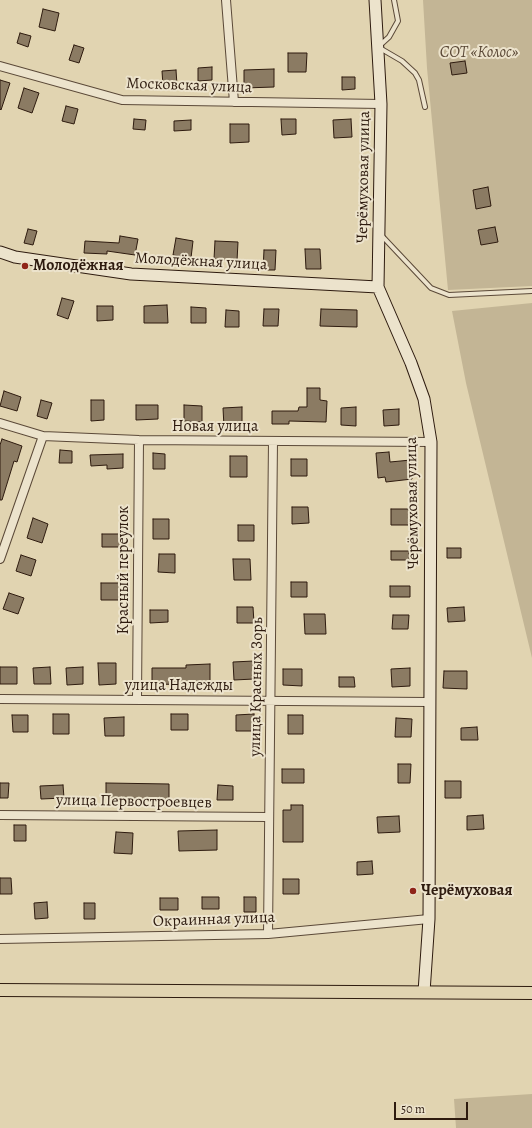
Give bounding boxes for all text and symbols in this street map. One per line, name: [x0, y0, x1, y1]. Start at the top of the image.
park label: СОТ «Колос»: [440, 43, 518, 63]
street label: Московская улица: [126, 74, 252, 98]
street label: Черёмуховая улица: [353, 111, 375, 243]
street label: Молодёжная улица: [134, 249, 268, 275]
place label: Молодёжная: [33, 256, 124, 276]
marker: Молодёжная: [20, 261, 30, 271]
street label: Новая улица: [172, 417, 258, 437]
street label: Черёмуховая улица: [402, 437, 424, 569]
street label: Красный переулок: [114, 506, 134, 634]
street label: улица Красных Зорь: [246, 617, 268, 757]
street label: улица Надежды: [125, 676, 233, 696]
street label: улица Первостроевцев: [56, 791, 212, 813]
place label: Черёмуховая: [421, 881, 512, 901]
marker: Черёмуховая: [408, 886, 418, 896]
street label: Окраинная улица: [153, 908, 275, 932]
scale bar: [396, 1094, 470, 1120]
text: 50 m: [401, 1101, 425, 1117]

